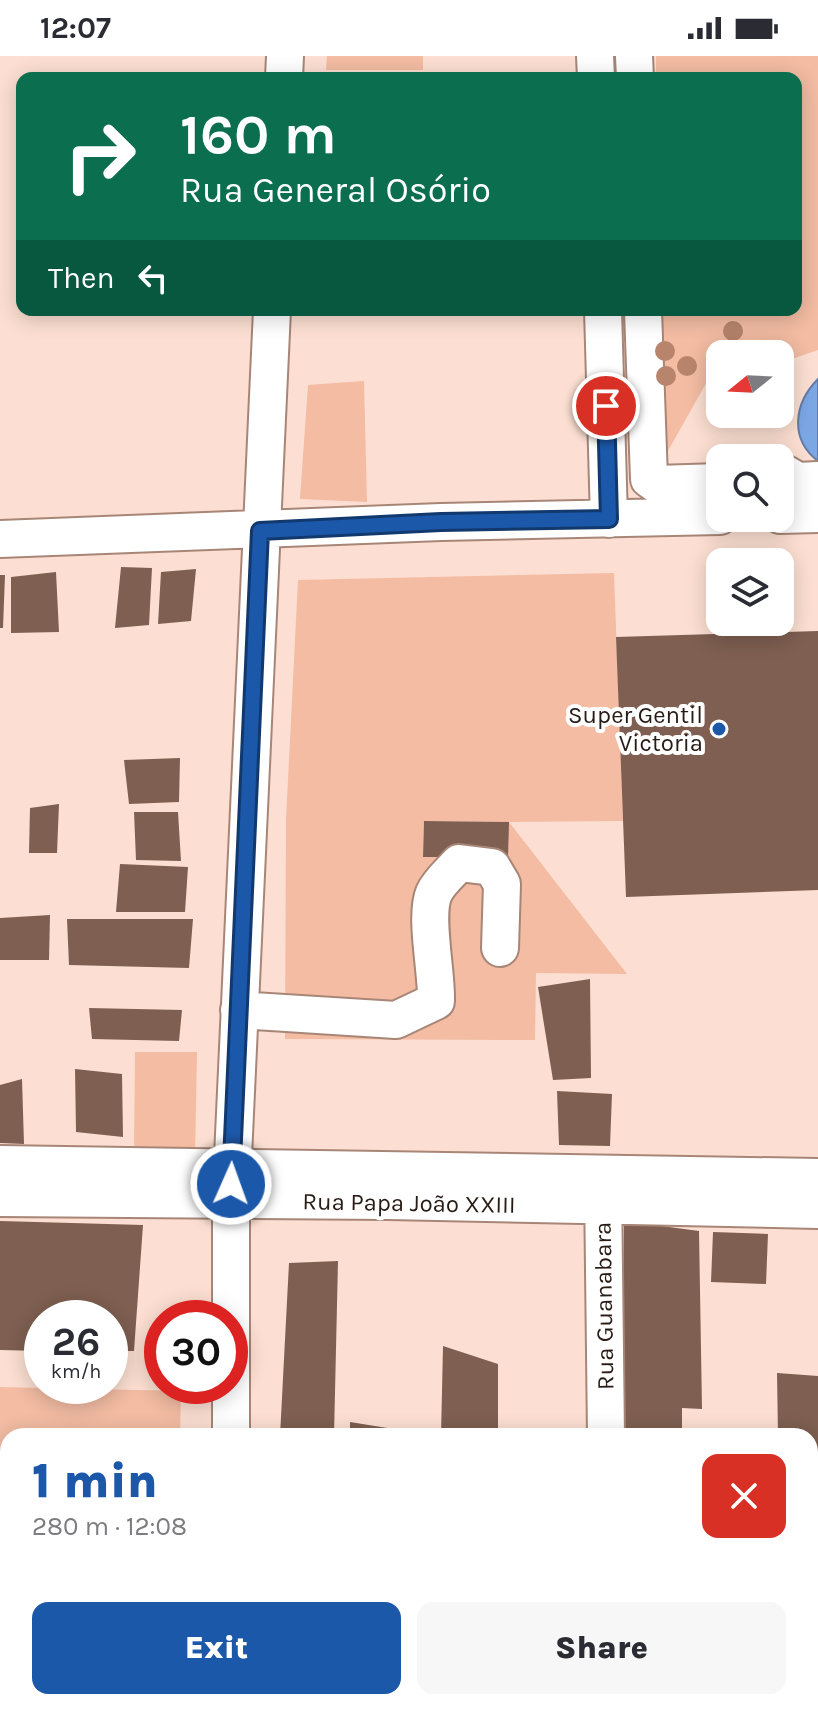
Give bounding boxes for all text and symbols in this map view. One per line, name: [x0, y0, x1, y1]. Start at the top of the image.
text: 12:07: [40, 10, 111, 46]
text: 160 m: [180, 102, 337, 167]
icon: right: [48, 104, 152, 208]
text: Rua General Osório: [180, 169, 491, 211]
icon: left: [131, 256, 175, 300]
text: Then: [48, 260, 115, 296]
north arrow: [706, 340, 794, 428]
map controls: [706, 340, 794, 636]
pin: [572, 372, 640, 440]
icon: arrive: [584, 384, 628, 428]
button: search: [706, 444, 794, 532]
button: layers: [706, 548, 794, 636]
place label: Super Gentil Victoria: [568, 701, 703, 757]
marker: Super Gentil Victoria: [710, 720, 728, 738]
position arrow: [189, 1142, 273, 1226]
street label: Rua Papa João XXIII: [302, 1187, 516, 1219]
street label: Rua Guanabara: [589, 1222, 619, 1390]
speed limit sign: 30: [144, 1300, 248, 1404]
text: 26: [52, 1318, 100, 1365]
text: km/h: [51, 1360, 101, 1383]
text: 1 min: [32, 1453, 158, 1509]
button: close: [702, 1454, 786, 1538]
text: 280 m · 12:08: [32, 1511, 187, 1542]
button: Exit: [32, 1602, 401, 1694]
button: Share: [417, 1602, 786, 1694]

